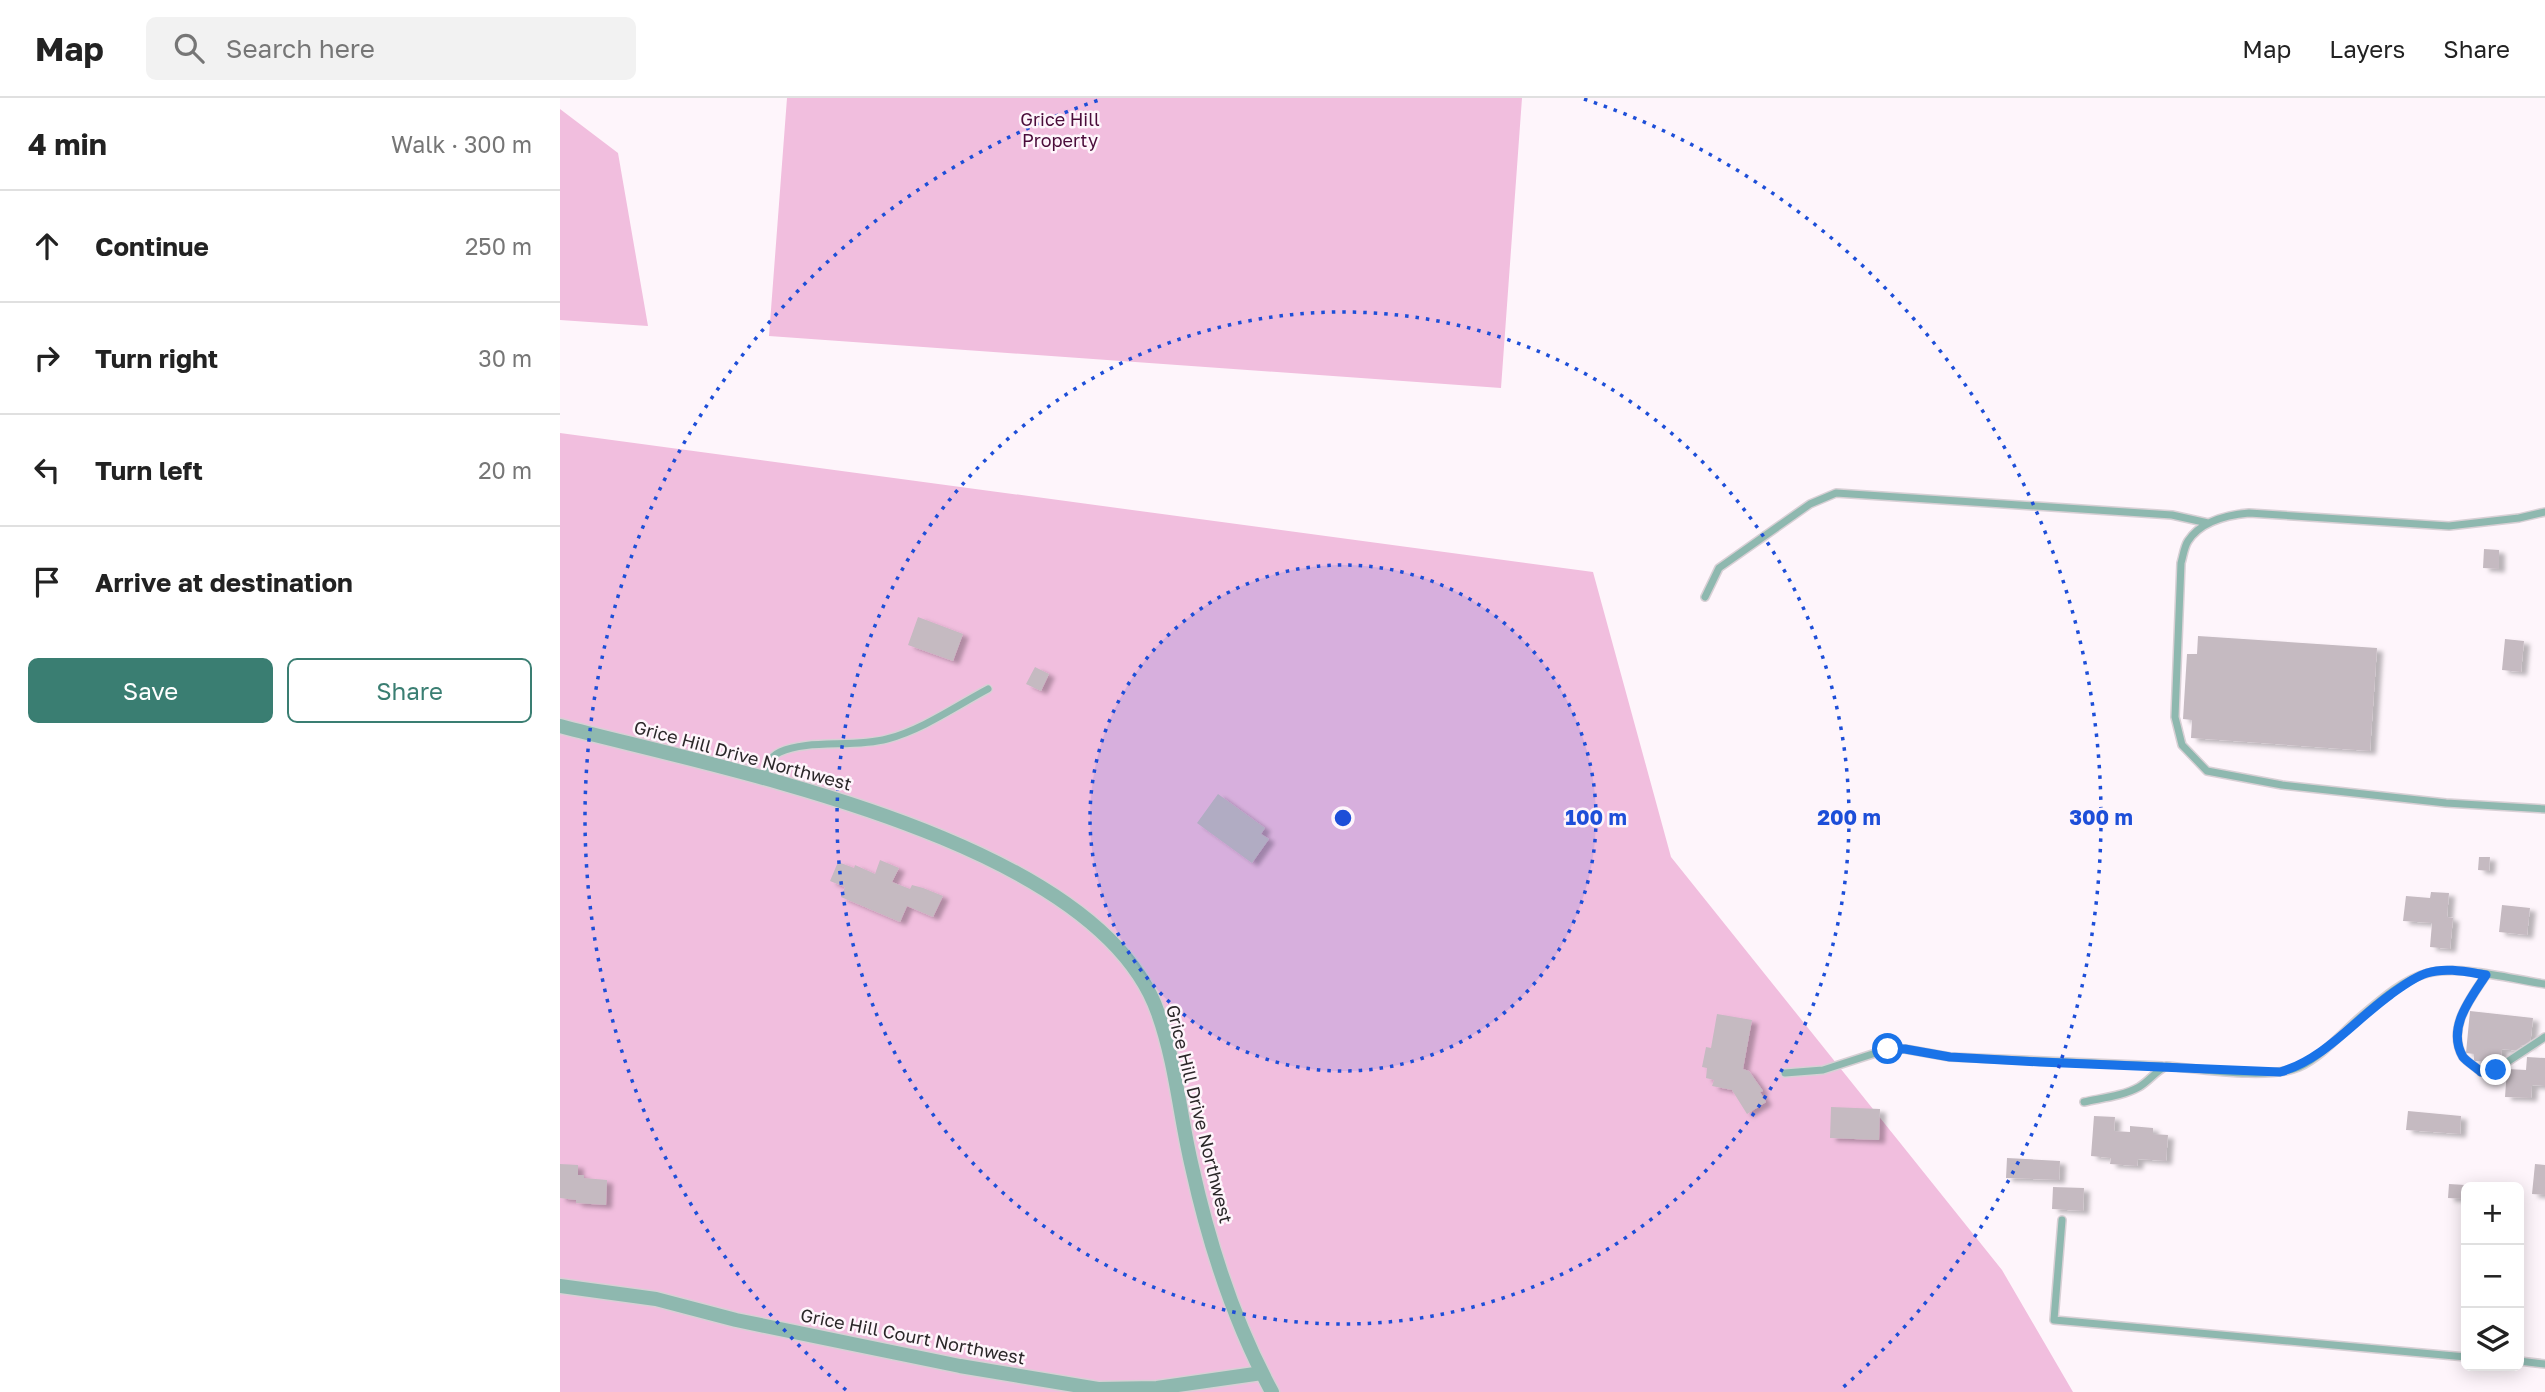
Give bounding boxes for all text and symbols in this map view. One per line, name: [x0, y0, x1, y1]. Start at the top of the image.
search box: [146, 17, 636, 80]
text: Map: [35, 29, 104, 68]
icon: search: [170, 29, 208, 67]
text: Search here: [226, 33, 375, 64]
text: Map: [2242, 34, 2291, 63]
text: Layers: [2329, 34, 2405, 63]
text: Share: [2443, 34, 2510, 63]
park label: Grice Hill Property: [1020, 108, 1100, 151]
text: 4 min: [28, 126, 107, 162]
text: Walk · 300 m: [391, 130, 532, 158]
icon: ahead: [28, 227, 66, 265]
text: Continue: [95, 231, 209, 262]
text: 250 m: [465, 232, 532, 260]
icon: right: [28, 339, 66, 377]
text: Turn right: [95, 343, 218, 374]
text: 30 m: [478, 344, 532, 372]
icon: left: [28, 451, 66, 489]
text: Turn left: [95, 455, 203, 486]
text: 20 m: [478, 456, 532, 484]
icon: arrive: [28, 563, 66, 601]
text: Arrive at destination: [95, 567, 353, 598]
button: Save: [28, 658, 273, 723]
button: Share: [287, 658, 532, 723]
street label: Grice Hill Drive Northwest: [632, 715, 854, 795]
text: 100 m: [1565, 804, 1627, 830]
text: 200 m: [1817, 804, 1881, 830]
text: 300 m: [2069, 804, 2133, 830]
centre of rings: [1331, 806, 1355, 830]
street label: Grice Hill Drive Northwest: [1162, 1002, 1238, 1226]
route start: [1872, 1033, 1903, 1064]
route end: [2480, 1054, 2511, 1085]
map controls: [2461, 1182, 2524, 1371]
button: +: [2461, 1182, 2524, 1245]
button: −: [2461, 1245, 2524, 1308]
street label: Grice Hill Court Northwest: [799, 1303, 1027, 1369]
button: layers: [2461, 1308, 2524, 1371]

